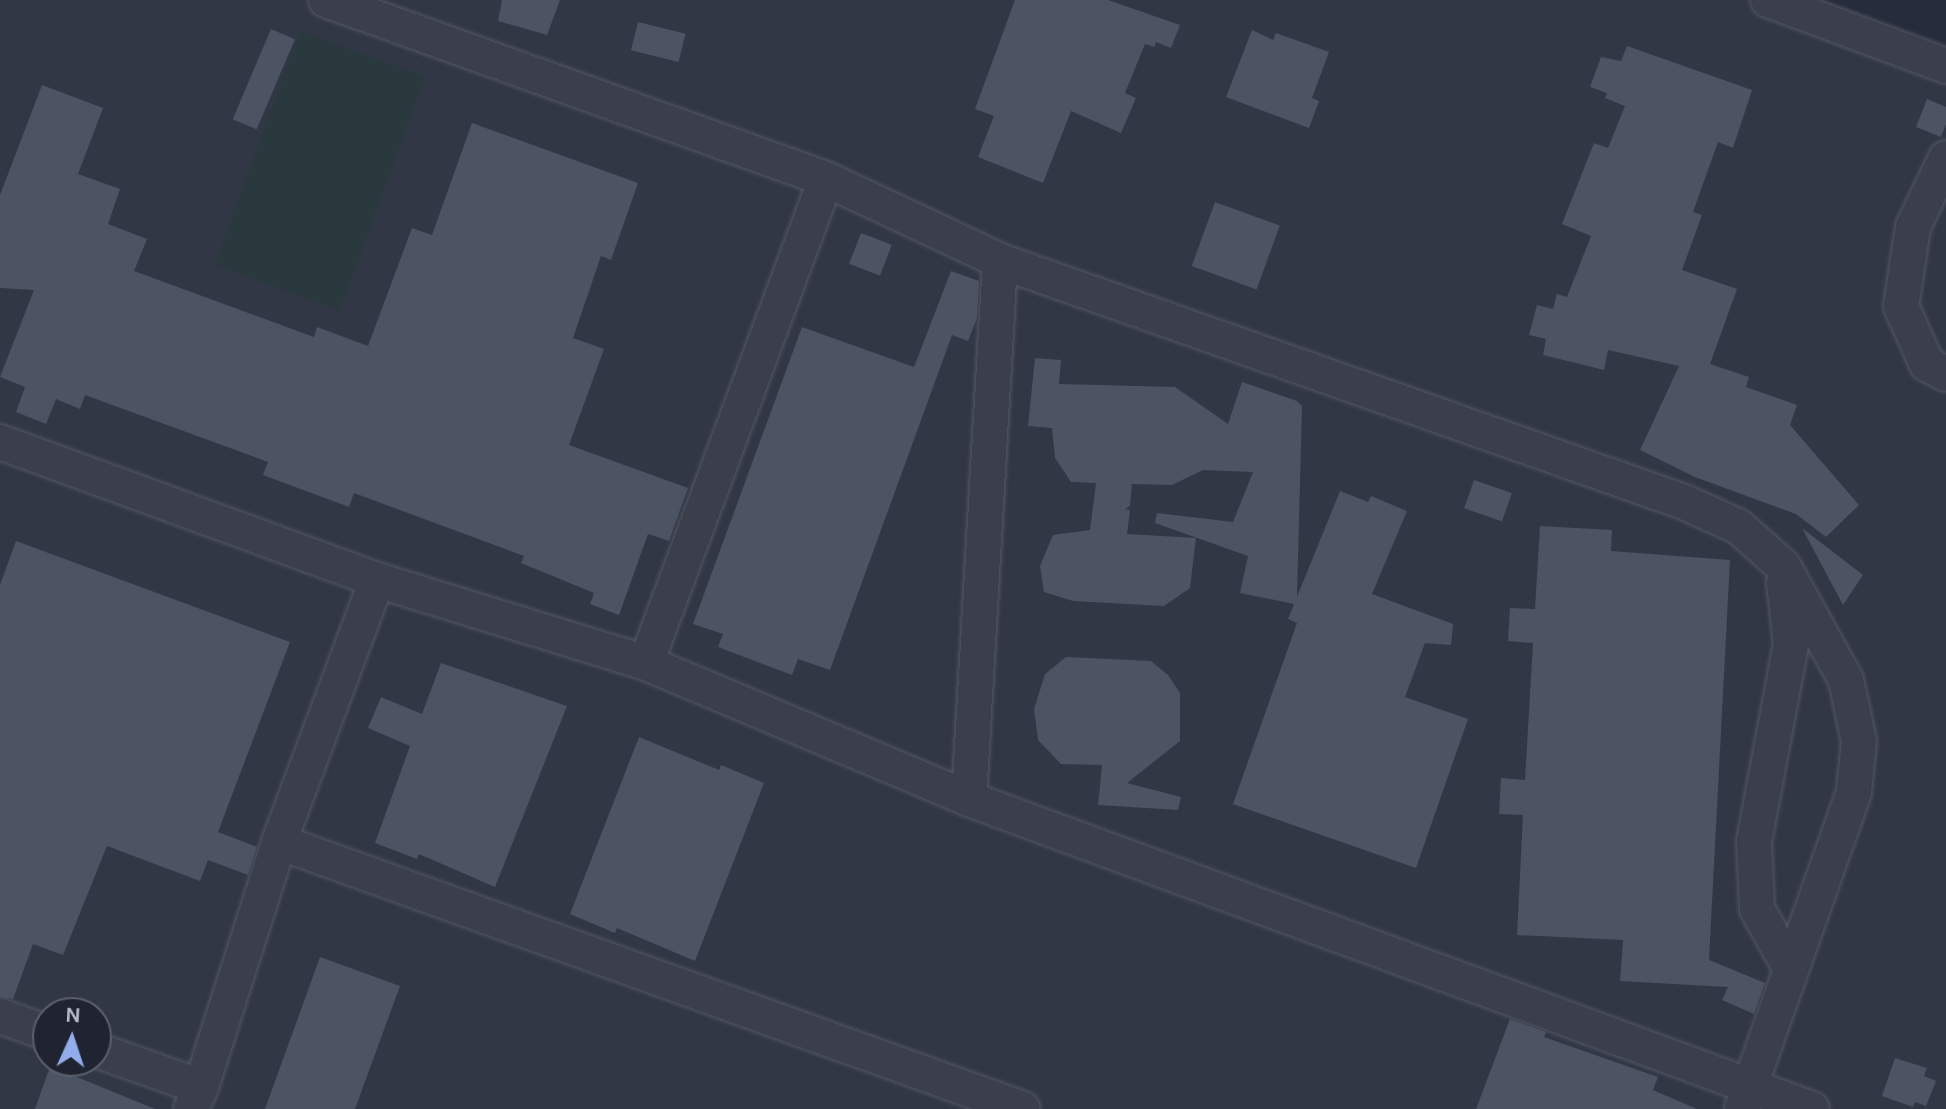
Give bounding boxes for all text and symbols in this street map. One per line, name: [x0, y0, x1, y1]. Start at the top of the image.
north arrow: [32, 997, 112, 1077]
text: N: [65, 1002, 82, 1028]

